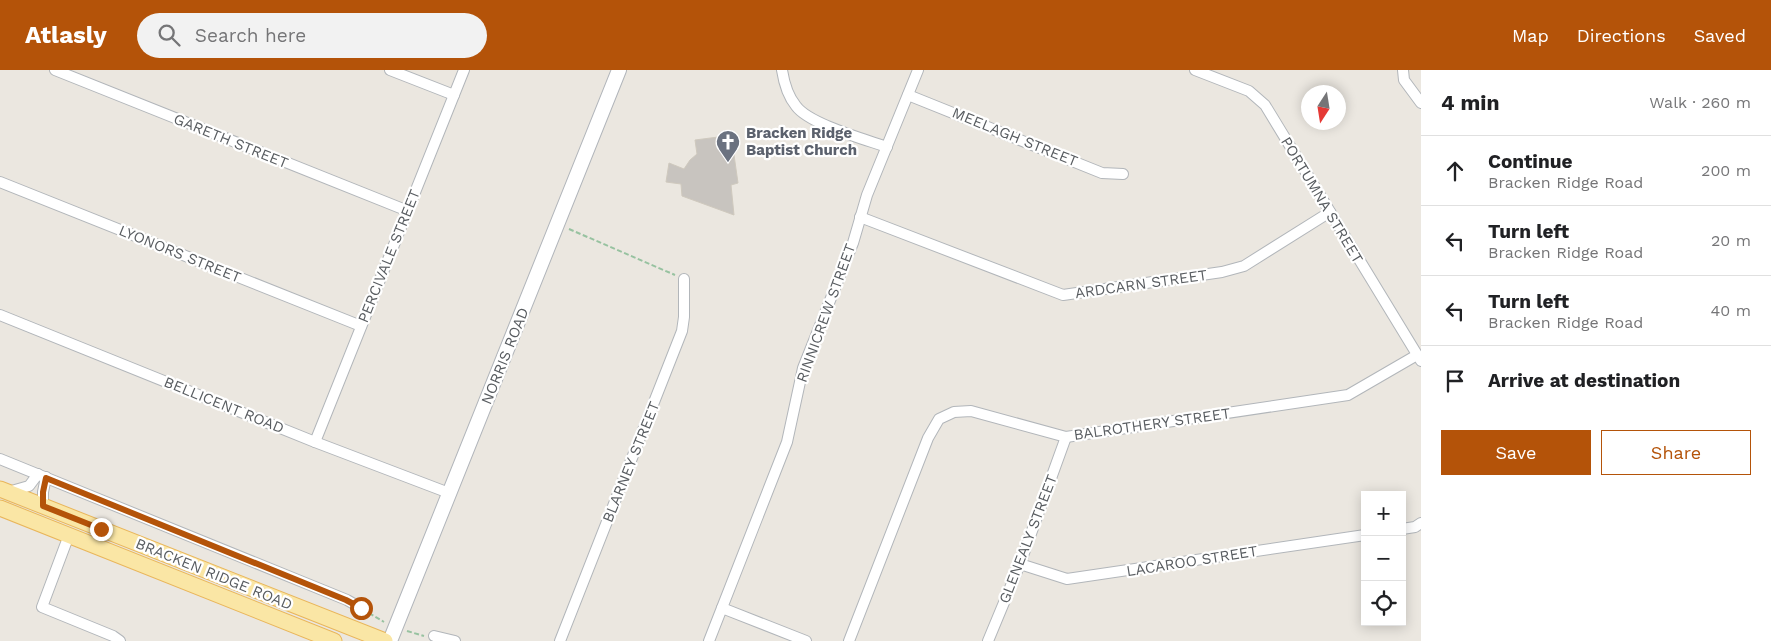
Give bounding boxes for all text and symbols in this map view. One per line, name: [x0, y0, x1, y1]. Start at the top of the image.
search box: [137, 13, 487, 58]
text: Atlasly: [25, 21, 107, 49]
icon: search: [155, 21, 183, 49]
text: Search here: [195, 24, 306, 47]
text: Map: [1512, 25, 1549, 46]
text: Directions: [1577, 25, 1666, 46]
text: Saved: [1694, 25, 1746, 46]
north arrow: [1301, 85, 1346, 130]
text: 4 min: [1441, 90, 1499, 115]
text: Walk · 260 m: [1649, 93, 1751, 112]
street label: MEELAGH STREET: [950, 104, 1080, 170]
street label: GARETH STREET: [171, 110, 291, 172]
place label: Bracken Ridge Baptist Church: [746, 124, 857, 159]
church icon: Bracken Ridge Baptist Church: [715, 129, 741, 163]
street label: PORTUMNA STREET: [1277, 133, 1367, 267]
text: Continue: [1488, 150, 1572, 173]
icon: ahead: [1441, 157, 1469, 185]
text: 200 m: [1701, 161, 1751, 180]
text: Bracken Ridge Road: [1488, 173, 1643, 192]
street label: PERCIVALE STREET: [354, 187, 424, 325]
text: Turn left: [1488, 220, 1569, 243]
street label: LYONORS STREET: [116, 221, 244, 287]
icon: left: [1441, 227, 1469, 255]
text: 20 m: [1711, 231, 1751, 250]
street label: RINNICREW STREET: [793, 241, 859, 385]
text: Bracken Ridge Road: [1488, 243, 1643, 262]
street label: ARDCARN STREET: [1074, 266, 1208, 302]
text: Turn left: [1488, 290, 1569, 313]
icon: left: [1441, 297, 1469, 325]
text: 40 m: [1711, 301, 1751, 320]
street label: NORRIS ROAD: [477, 305, 533, 407]
text: Bracken Ridge Road: [1488, 313, 1643, 332]
icon: arrive: [1441, 367, 1469, 395]
text: Arrive at destination: [1488, 369, 1680, 392]
street label: BELLICENT ROAD: [161, 373, 287, 437]
street label: BLARNEY STREET: [599, 399, 663, 525]
street label: BALROTHERY STREET: [1072, 404, 1232, 444]
button: Save: [1441, 430, 1591, 475]
button: Share: [1601, 430, 1751, 475]
street label: GLENEALY STREET: [995, 472, 1061, 606]
map controls: [1361, 491, 1406, 626]
button: +: [1361, 491, 1406, 536]
route end: [90, 518, 113, 541]
street label: BRACKEN RIDGE ROAD: [133, 534, 295, 614]
button: −: [1361, 536, 1406, 581]
street label: LACAROO STREET: [1125, 542, 1259, 580]
button: locate: [1361, 581, 1406, 626]
route start: [350, 597, 373, 620]

